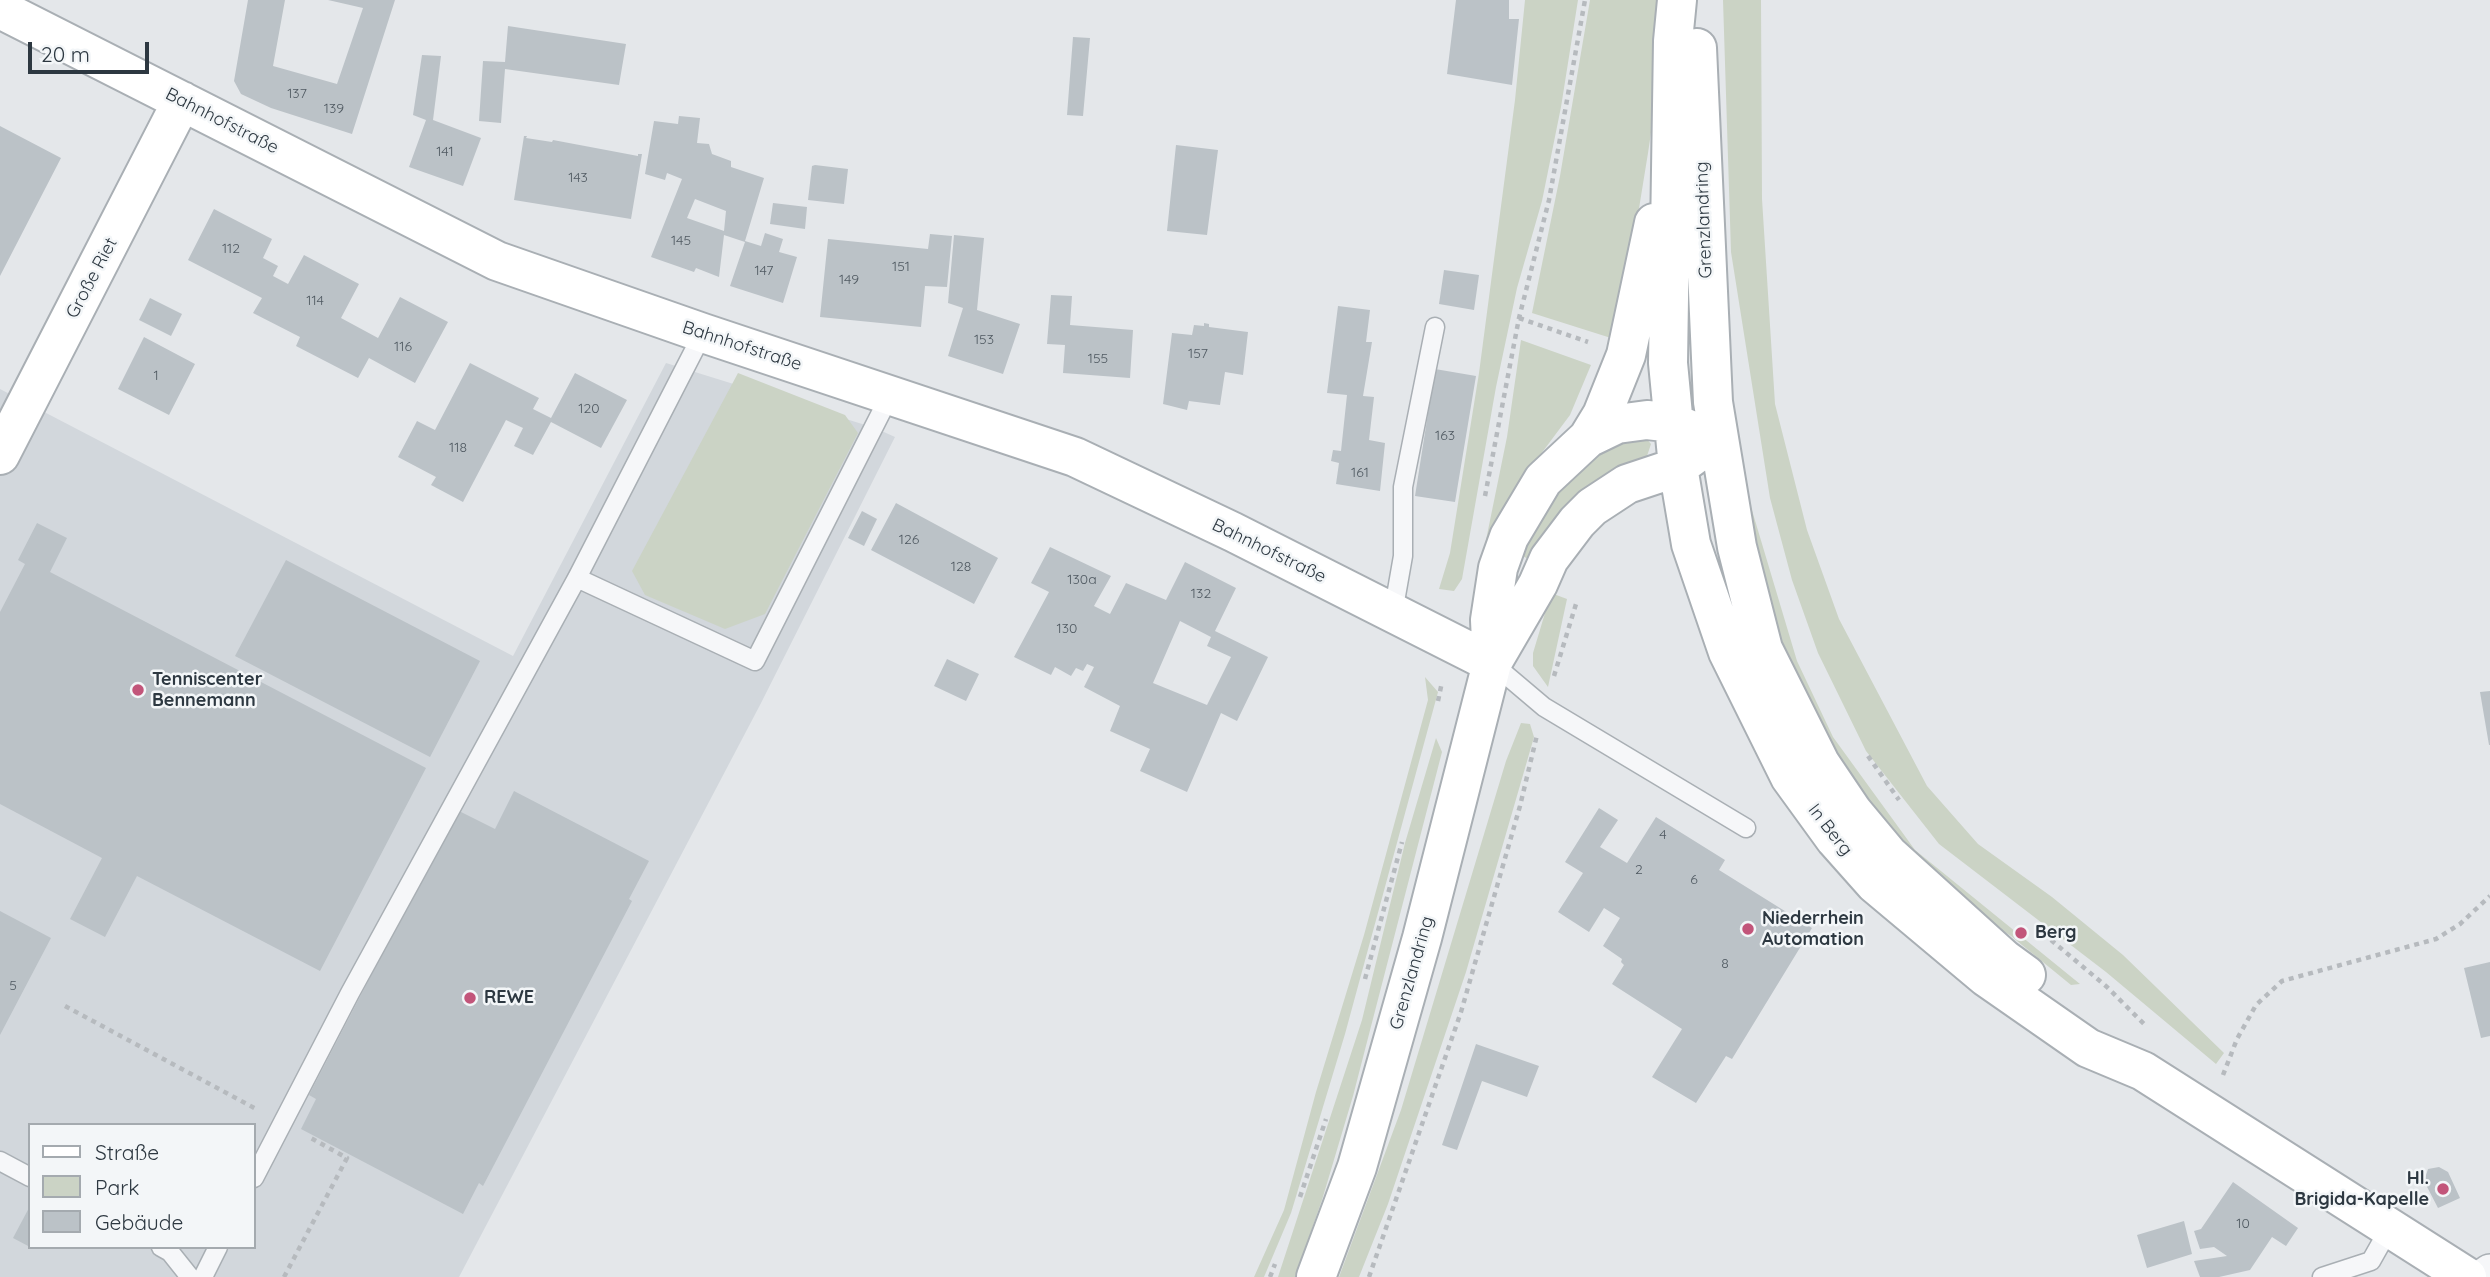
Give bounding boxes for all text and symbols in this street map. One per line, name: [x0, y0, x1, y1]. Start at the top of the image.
scale bar: [32, 28, 152, 72]
text: 20 m: [41, 41, 90, 67]
street label: Bahnhofstraße: [162, 83, 282, 159]
house number: 137: [287, 86, 307, 102]
house number: 139: [324, 101, 344, 117]
house number: 141: [436, 144, 454, 160]
street label: Grenzlandring: [1691, 161, 1717, 279]
house number: 143: [568, 170, 588, 186]
house number: 145: [671, 233, 691, 249]
street label: Große Riet: [62, 234, 122, 322]
house number: 112: [222, 241, 240, 257]
house number: 151: [892, 259, 910, 275]
house number: 147: [754, 263, 774, 279]
house number: 149: [839, 272, 859, 288]
house number: 114: [306, 293, 324, 309]
street label: Bahnhofstraße: [680, 317, 804, 375]
house number: 153: [974, 332, 994, 348]
house number: 116: [394, 339, 412, 355]
house number: 157: [1188, 346, 1208, 362]
house number: 155: [1088, 351, 1108, 367]
house number: 1: [153, 368, 159, 384]
house number: 120: [578, 401, 600, 417]
house number: 163: [1435, 428, 1455, 444]
house number: 118: [449, 440, 467, 456]
house number: 161: [1351, 465, 1369, 481]
street label: Bahnhofstraße: [1209, 514, 1329, 588]
house number: 126: [899, 532, 919, 548]
house number: 128: [951, 559, 971, 575]
house number: 130a: [1067, 572, 1097, 588]
house number: 132: [1191, 586, 1211, 602]
house number: 130: [1057, 621, 1077, 637]
place label: Tenniscenter Bennemann: [152, 669, 263, 712]
marker: Tenniscenter Bennemann: [130, 682, 146, 698]
street label: In Berg: [1803, 800, 1857, 860]
house number: 4: [1659, 827, 1667, 843]
house number: 2: [1635, 862, 1643, 878]
house number: 6: [1690, 872, 1698, 888]
place label: Niederrhein Automation: [1762, 908, 1864, 950]
street label: Grenzlandring: [1385, 914, 1439, 1032]
marker: Niederrhein Automation: [1740, 921, 1756, 937]
place label: Berg: [2035, 922, 2076, 944]
marker: Berg: [2013, 925, 2029, 941]
house number: 8: [1721, 956, 1729, 972]
house number: 5: [9, 978, 17, 994]
place label: REWE: [484, 987, 534, 1009]
marker: REWE: [462, 990, 478, 1006]
legend: [28, 1123, 256, 1249]
text: Straße: [95, 1139, 159, 1165]
place label: Hl. Brigida-Kapelle: [2295, 1168, 2429, 1210]
text: Park: [95, 1174, 139, 1200]
marker: Hl. Brigida-Kapelle: [2435, 1181, 2451, 1197]
text: Gebäude: [95, 1209, 183, 1235]
house number: 10: [2236, 1216, 2250, 1232]

